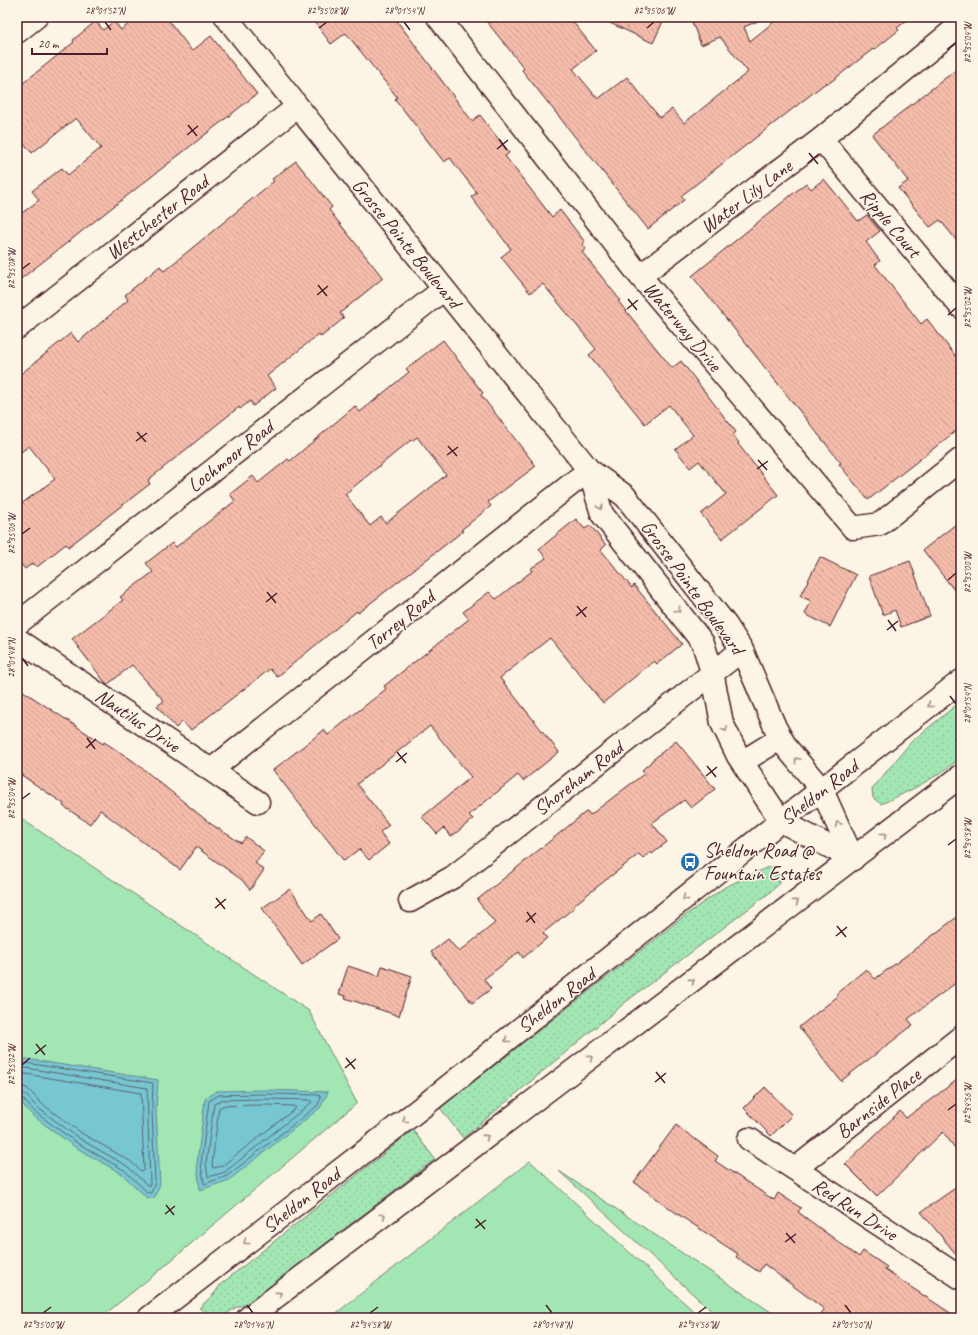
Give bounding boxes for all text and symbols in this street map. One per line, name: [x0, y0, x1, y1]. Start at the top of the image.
text: 28°01'52"N: [85, 4, 127, 17]
text: 82°35'08"W: [307, 4, 349, 17]
text: 28°01'54"N: [384, 4, 426, 17]
text: 82°35'06"W: [634, 4, 676, 17]
text: 82°35'04"W: [961, 21, 974, 63]
scale bar: [32, 30, 107, 56]
text: 20 m: [38, 36, 60, 52]
street label: Water Lily Lane: [696, 153, 798, 239]
street label: Westchester Road: [101, 168, 216, 265]
street label: Grosse Pointe Boulevard: [347, 173, 469, 316]
street label: Ripple Court: [855, 184, 928, 265]
text: 82°35'08"W: [5, 247, 18, 289]
street label: Waterway Drive: [638, 276, 728, 377]
text: 82°35'02"W: [961, 286, 974, 328]
street label: Lochmoor Road: [182, 413, 281, 498]
one-way arrow: [595, 503, 604, 510]
text: 82°35'06"W: [5, 512, 18, 554]
street label: Grosse Pointe Boulevard: [635, 515, 752, 662]
text: 82°35'00"W: [961, 551, 974, 593]
street label: Torrey Road: [361, 583, 442, 656]
one-way arrow: [673, 606, 680, 613]
text: 28°01'48"N: [5, 636, 18, 678]
text: 28°01'54"N: [961, 682, 974, 724]
street label: Nautilus Drive: [91, 683, 186, 759]
one-way arrow: [928, 701, 935, 708]
one-way arrow: [720, 724, 728, 732]
street label: Shoreham Road: [528, 734, 631, 821]
street label: Sheldon Road: [775, 752, 866, 831]
one-way arrow: [794, 757, 801, 764]
text: 82°35'04"W: [5, 777, 18, 819]
text: 82°34'58"W: [961, 817, 974, 859]
one-way arrow: [834, 821, 842, 828]
one-way arrow: [880, 833, 887, 840]
place label: Sheldon Road @ Fountain Estates: [704, 838, 823, 886]
bus stop icon: Sheldon Road @ Fountain Estates: [679, 851, 701, 873]
one-way arrow: [682, 893, 690, 900]
one-way arrow: [792, 900, 799, 907]
street label: Sheldon Road: [512, 960, 603, 1039]
one-way arrow: [688, 978, 695, 985]
one-way arrow: [504, 1035, 511, 1042]
text: 82°35'02"W: [5, 1043, 18, 1085]
one-way arrow: [585, 1056, 592, 1063]
street label: Barnside Place: [831, 1062, 927, 1144]
text: 82°34'56"W: [961, 1082, 974, 1124]
one-way arrow: [402, 1115, 409, 1122]
one-way arrow: [482, 1135, 489, 1142]
street label: Sheldon Road: [257, 1160, 348, 1239]
street label: Red Run Drive: [807, 1173, 903, 1247]
one-way arrow: [378, 1214, 385, 1221]
one-way arrow: [244, 1238, 251, 1245]
one-way arrow: [275, 1292, 282, 1299]
text: 82°35'00"W: [23, 1318, 65, 1331]
text: 28°01'46"N: [233, 1318, 275, 1331]
text: 82°34'58"W: [350, 1318, 392, 1331]
text: 28°01'48"N: [532, 1318, 574, 1331]
text: 82°34'56"W: [678, 1318, 720, 1331]
text: 28°01'50"N: [831, 1318, 873, 1331]

